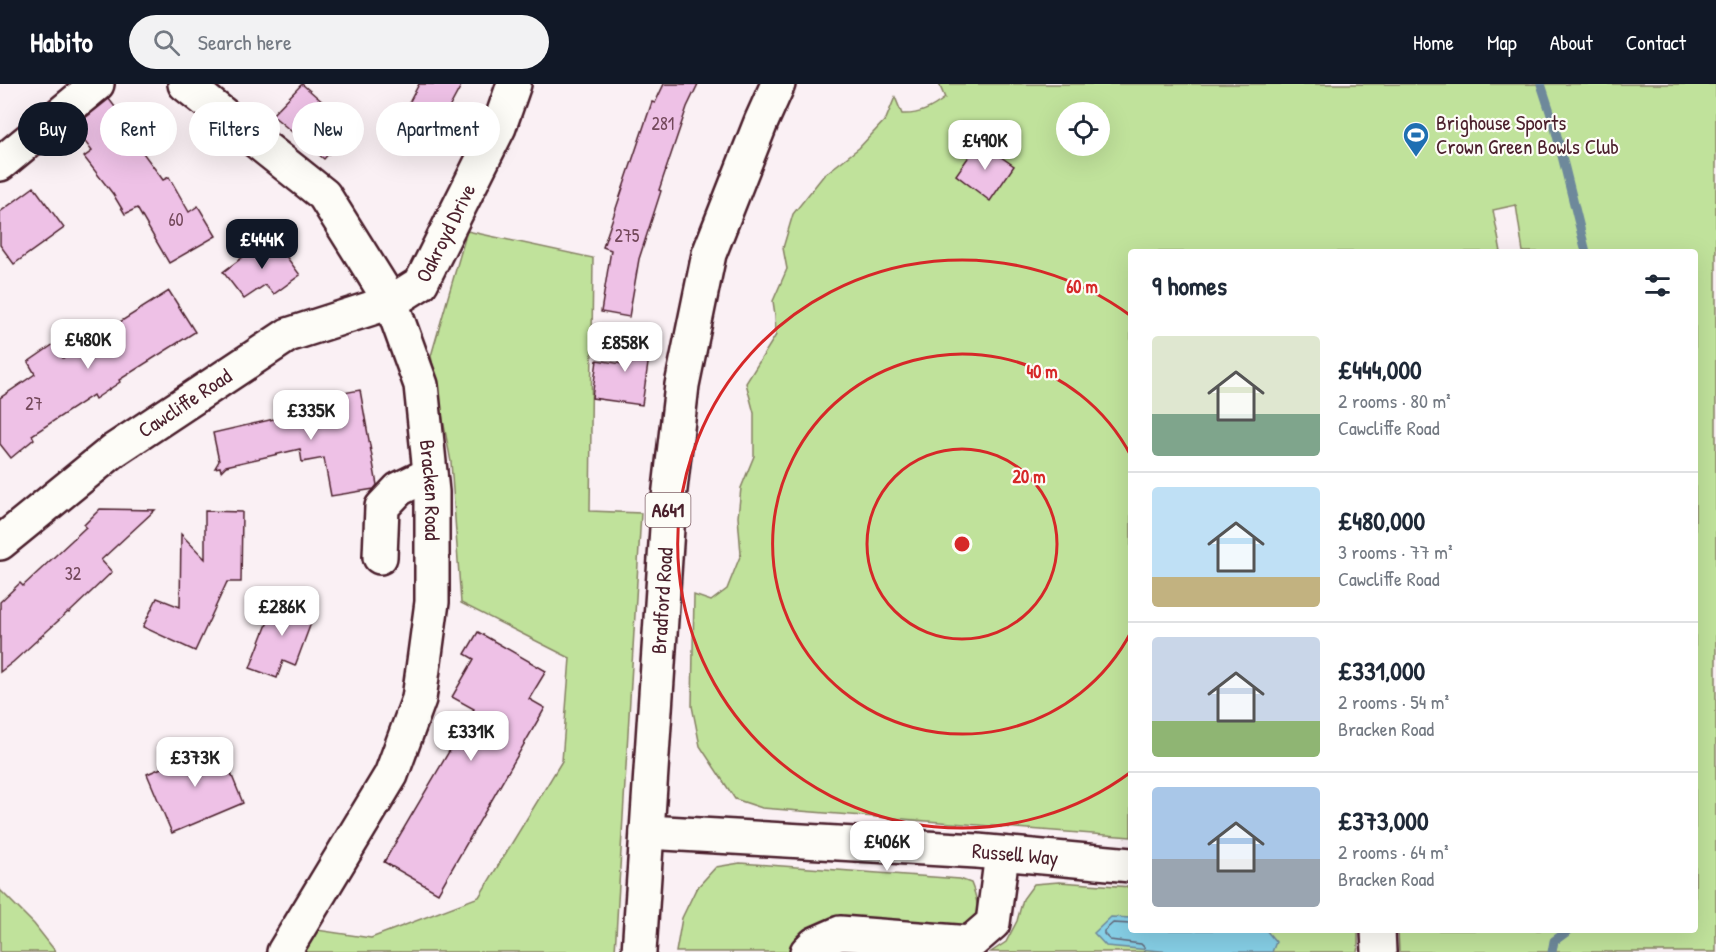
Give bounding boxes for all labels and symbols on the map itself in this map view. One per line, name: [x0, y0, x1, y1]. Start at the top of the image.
place label: Brighouse Sports Crown Green Bowls Club: [1436, 108, 1619, 161]
house number: 281: [652, 111, 674, 136]
pin: £490K: [943, 120, 1027, 171]
sports icon: Brighouse Sports Crown Green Bowls Club: [1401, 120, 1431, 158]
street label: Oakroyd Drive: [409, 179, 482, 287]
house number: 60: [168, 207, 184, 232]
pin: £444K: [220, 219, 304, 270]
house number: 275: [615, 223, 640, 248]
text: 60 m: [1066, 274, 1098, 299]
pin: £480K: [46, 319, 130, 370]
pin: £858K: [583, 322, 667, 373]
text: 40 m: [1026, 359, 1058, 384]
street label: Cawcliffe Road: [132, 361, 237, 444]
pin: £335K: [269, 390, 353, 441]
house number: 27: [25, 391, 43, 416]
street label: Bracken Road: [413, 438, 447, 541]
text: 20 m: [1013, 464, 1045, 489]
road number: A641: [646, 493, 690, 527]
centre of rings: [952, 534, 972, 554]
street label: Bradford Road: [644, 546, 680, 655]
house number: 32: [65, 561, 82, 586]
pin: £286K: [240, 586, 324, 637]
pin: £331K: [429, 711, 513, 762]
pin: £373K: [153, 737, 237, 788]
pin: £406K: [845, 821, 929, 872]
street label: Russell Way: [971, 836, 1060, 872]

